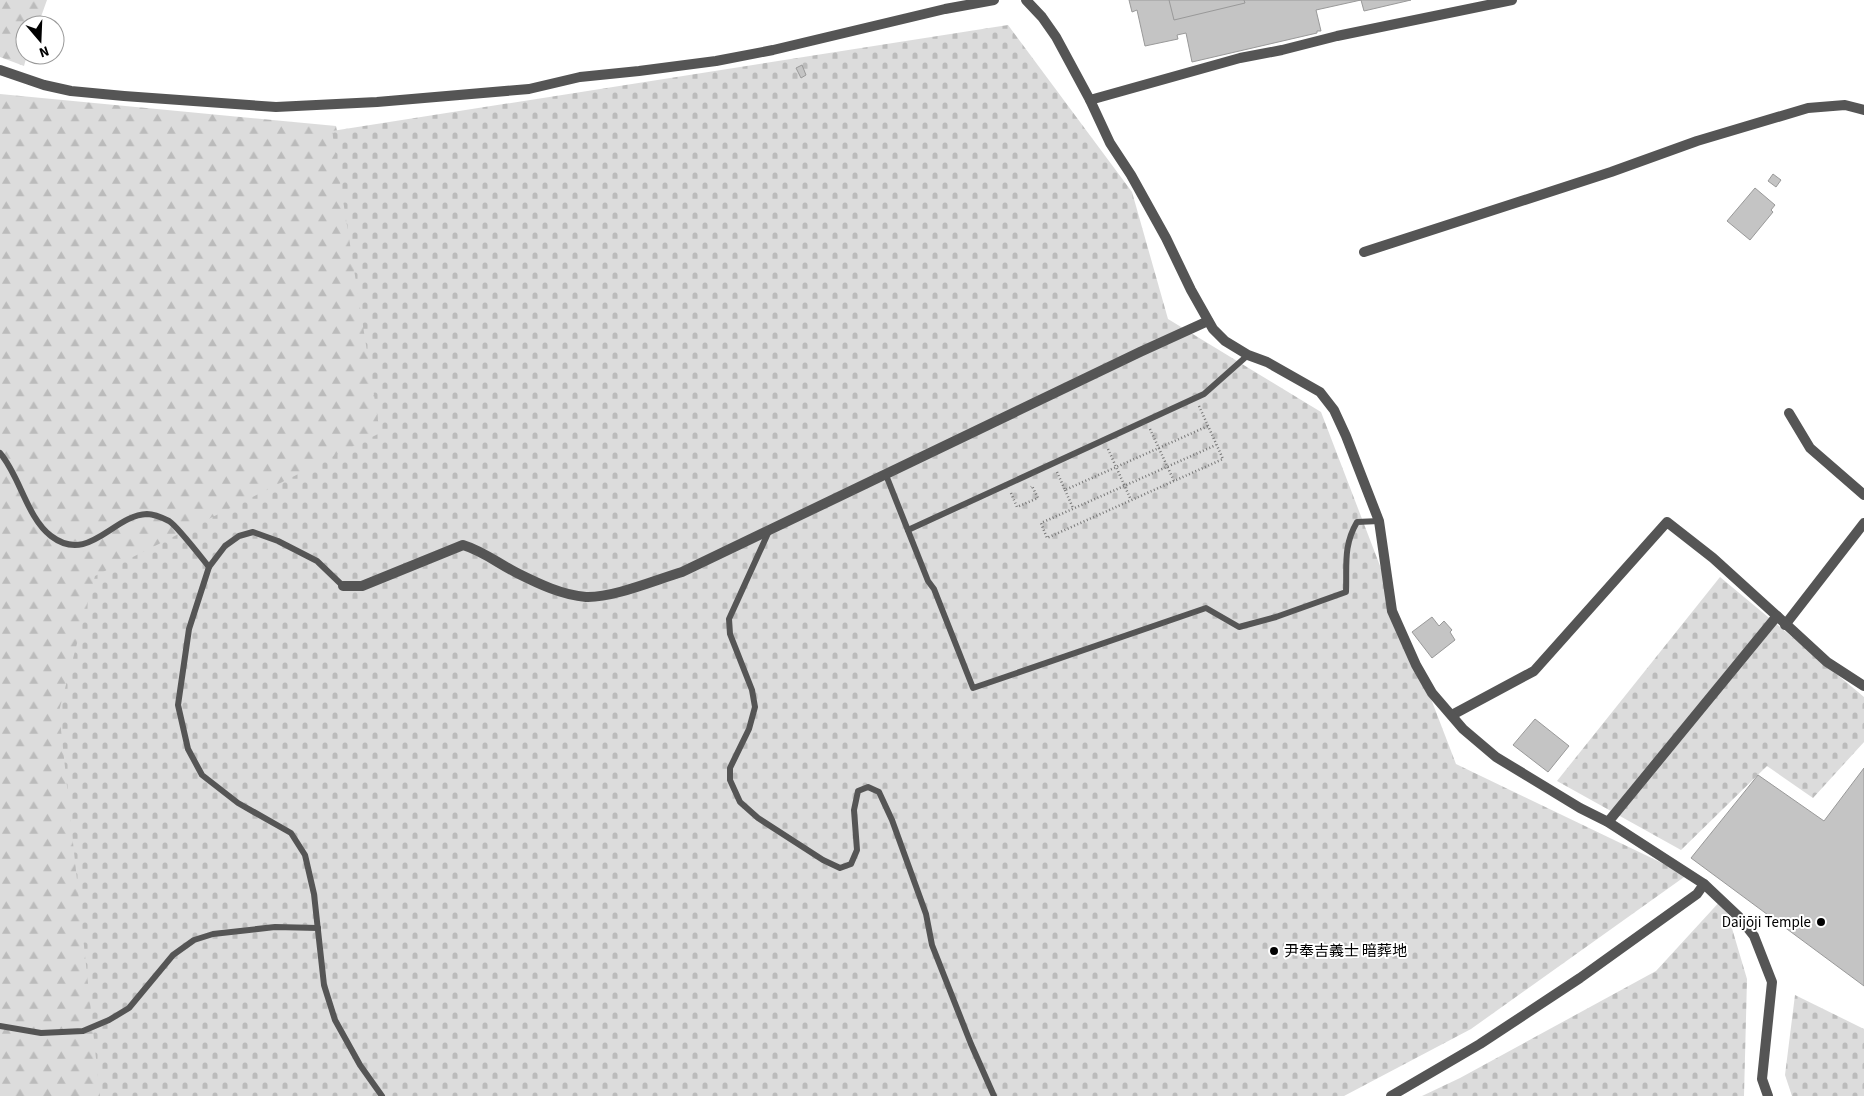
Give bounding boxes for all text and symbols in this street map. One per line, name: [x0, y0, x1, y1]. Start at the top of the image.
north arrow: [15, 15, 65, 65]
text: N: [36, 40, 52, 62]
place label: Daijōji Temple: [1722, 912, 1811, 933]
marker: Daijōji Temple: [1815, 916, 1827, 928]
place label: 尹奉吉義士 暗葬地: [1284, 941, 1407, 962]
marker: 尹奉吉義士 暗葬地: [1268, 945, 1280, 957]

